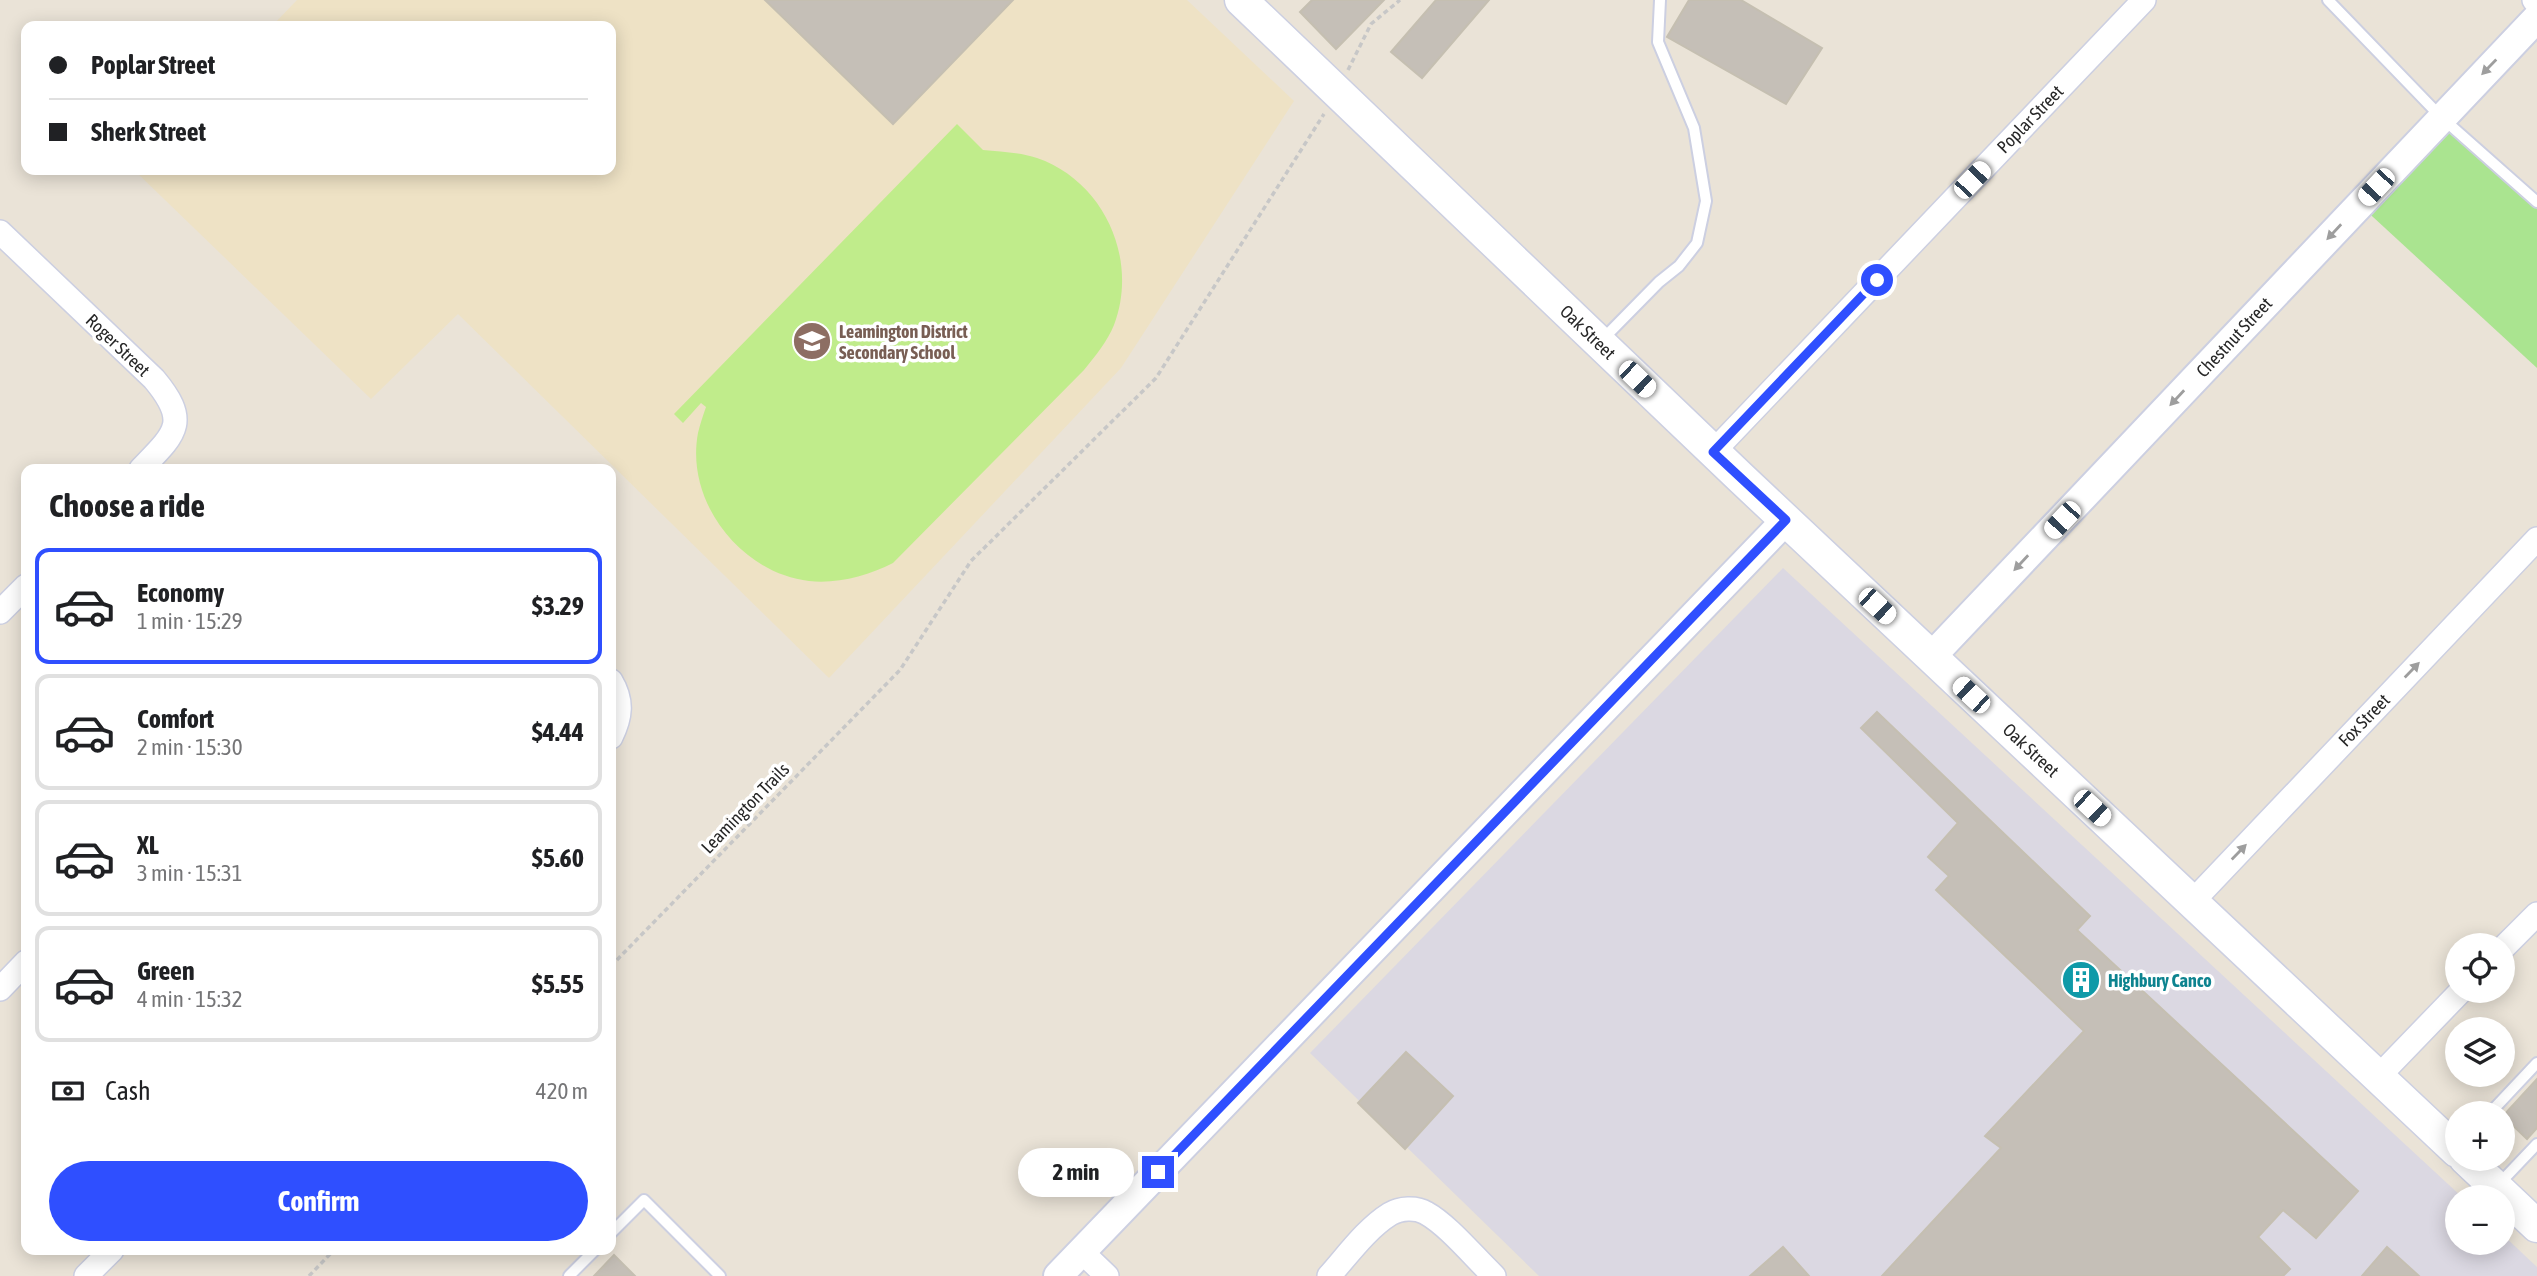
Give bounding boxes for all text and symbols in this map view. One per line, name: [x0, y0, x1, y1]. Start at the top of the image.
text: Poplar Street: [91, 50, 215, 80]
one-way arrow: [2481, 58, 2498, 75]
street label: Poplar Street: [1993, 81, 2067, 157]
text: Sherk Street: [91, 117, 206, 147]
car: [1950, 158, 1995, 202]
car: [2354, 164, 2399, 210]
one-way arrow: [2325, 224, 2342, 241]
route start: [1861, 264, 1893, 296]
street label: Chestnut Street: [2192, 293, 2276, 381]
street label: Oak Street: [1556, 301, 1620, 363]
street label: Roger Street: [82, 310, 154, 380]
school or university icon: Leamington District Secondary School: [791, 320, 833, 362]
place label: Leamington District Secondary School: [839, 321, 969, 363]
car: [1615, 357, 1660, 401]
one-way arrow: [2169, 389, 2186, 406]
text: Choose a ride: [49, 487, 205, 524]
car: [2040, 497, 2085, 543]
one-way arrow: [2013, 554, 2029, 571]
icon: car: [53, 575, 116, 638]
text: Economy: [137, 578, 224, 608]
car: [1855, 584, 1900, 628]
text: $3.29: [532, 591, 584, 621]
text: 1 min · 15:29: [137, 608, 243, 634]
one-way arrow: [2404, 662, 2420, 679]
car: [1949, 673, 1994, 717]
street label: Fox Street: [2334, 690, 2394, 750]
icon: car: [53, 701, 116, 764]
text: Comfort: [137, 704, 214, 734]
text: $4.44: [532, 717, 584, 747]
street label: Oak Street: [1999, 719, 2063, 781]
text: 2 min · 15:30: [137, 734, 243, 760]
street label: Leamington Trails: [697, 759, 793, 857]
car: [2070, 786, 2115, 830]
icon: car: [53, 827, 116, 890]
text: XL: [137, 830, 159, 860]
text: $5.60: [532, 843, 584, 873]
one-way arrow: [2230, 844, 2246, 861]
text: 3 min · 15:31: [137, 860, 243, 886]
map controls: [2445, 933, 2515, 1255]
button: locate: [2445, 933, 2515, 1003]
icon: car: [53, 953, 116, 1016]
text: Green: [137, 956, 195, 986]
building icon: Highbury Canco: [2060, 959, 2102, 1001]
text: $5.55: [532, 969, 584, 999]
place label: Highbury Canco: [2108, 970, 2212, 991]
text: 4 min · 15:32: [137, 986, 243, 1012]
button: layers: [2445, 1017, 2515, 1087]
icon: cash: [49, 1072, 87, 1110]
text: Cash: [105, 1076, 151, 1106]
text: 420 m: [536, 1078, 588, 1104]
button: +: [2445, 1101, 2515, 1171]
callout: 2 min: [1018, 1148, 1134, 1196]
route end: [1142, 1156, 1174, 1188]
text: 2 min: [1053, 1159, 1099, 1185]
button: Confirm: [49, 1161, 588, 1241]
button: −: [2445, 1185, 2515, 1255]

